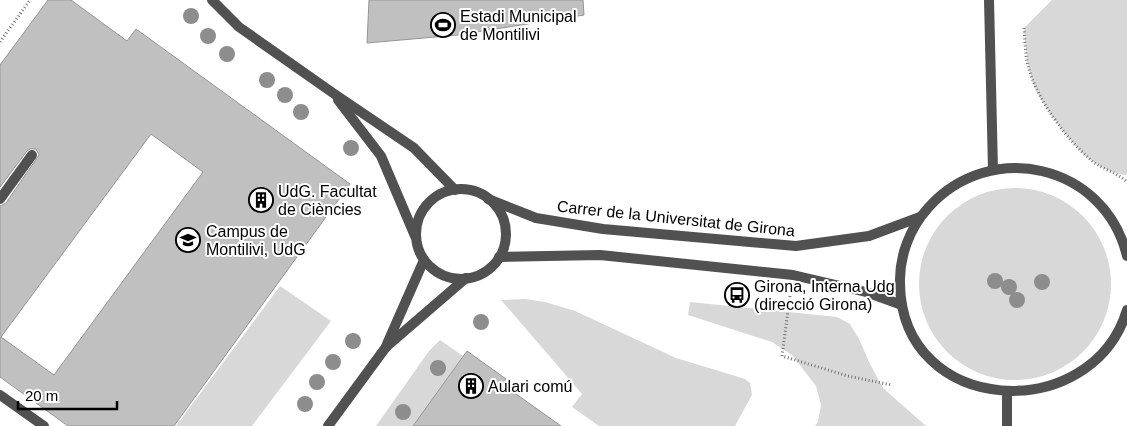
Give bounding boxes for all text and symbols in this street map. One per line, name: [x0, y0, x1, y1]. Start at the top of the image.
place label: Estadi Municipal de Montilivi: [460, 8, 577, 43]
sports icon: Estadi Municipal de Montilivi: [430, 12, 456, 38]
place label: UdG. Facultat de Ciències: [278, 183, 377, 218]
building icon: UdG. Facultat de Ciències: [248, 187, 274, 213]
street label: Carrer de la Universitat de Girona: [556, 198, 796, 239]
place label: Campus de Montilivi, UdG: [206, 223, 306, 258]
school or university icon: Campus de Montilivi, UdG: [175, 227, 201, 253]
place label: Girona, Interna Udg (direcció Girona): [754, 278, 895, 313]
bus stop icon: Girona, Interna Udg (direcció Girona): [724, 282, 750, 308]
building icon: Aulari comú: [458, 373, 484, 399]
scale bar: [18, 378, 116, 410]
place label: Aulari comú: [488, 378, 572, 395]
text: 20 m: [25, 387, 58, 404]

